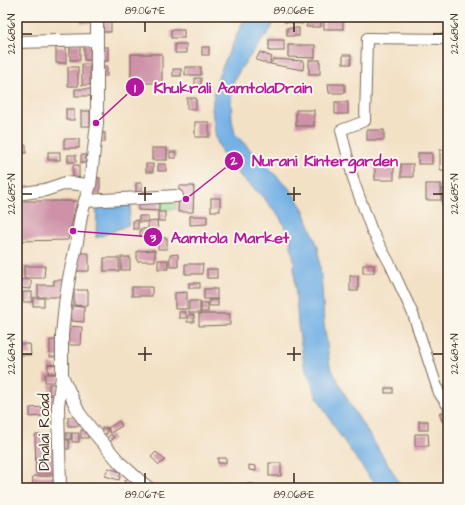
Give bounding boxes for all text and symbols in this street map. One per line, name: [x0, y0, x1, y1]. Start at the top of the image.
text: 89.067°E: [125, 4, 165, 18]
text: 89.068°E: [274, 4, 314, 18]
text: 22.686°N: [5, 14, 19, 54]
text: 22.686°N: [448, 14, 462, 54]
callout: Khukrali AamtolaDrain: [125, 73, 320, 101]
text: Khukrali AamtolaDrain: [154, 77, 312, 99]
text: 1: [134, 80, 136, 97]
callout: Nurani Kintergarden: [224, 147, 406, 175]
text: Nurani Kintergarden: [252, 150, 398, 174]
text: 2: [230, 153, 238, 170]
text: 22.685°N: [5, 173, 19, 215]
text: 22.685°N: [448, 173, 462, 215]
callout: Aamtola Market: [143, 223, 298, 251]
text: Aamtola Market: [171, 227, 290, 249]
text: 3: [149, 230, 157, 247]
text: 22.684°N: [5, 334, 19, 374]
text: 22.684°N: [448, 334, 462, 374]
street label: Dhalai Road: [34, 393, 55, 471]
text: 89.067°E: [125, 488, 165, 502]
text: 89.068°E: [274, 488, 314, 502]

